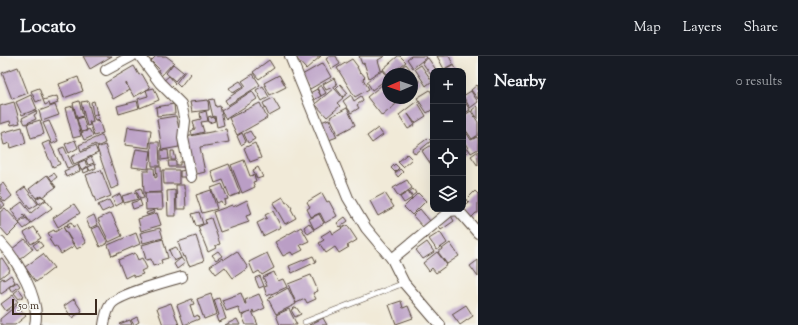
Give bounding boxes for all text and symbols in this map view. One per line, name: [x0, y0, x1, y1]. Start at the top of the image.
text: Locato: [20, 14, 76, 41]
text: Map: [634, 18, 661, 38]
text: Layers: [683, 18, 721, 38]
text: Share: [743, 18, 778, 38]
north arrow: [382, 68, 418, 104]
map controls: [430, 68, 466, 212]
button: +: [430, 68, 466, 104]
text: Nearby: [494, 70, 546, 94]
text: 0 results: [736, 73, 782, 91]
button: −: [430, 104, 466, 140]
button: locate: [430, 140, 466, 176]
button: layers: [430, 176, 466, 212]
scale bar: [12, 297, 97, 316]
text: 50 m: [18, 298, 39, 314]

